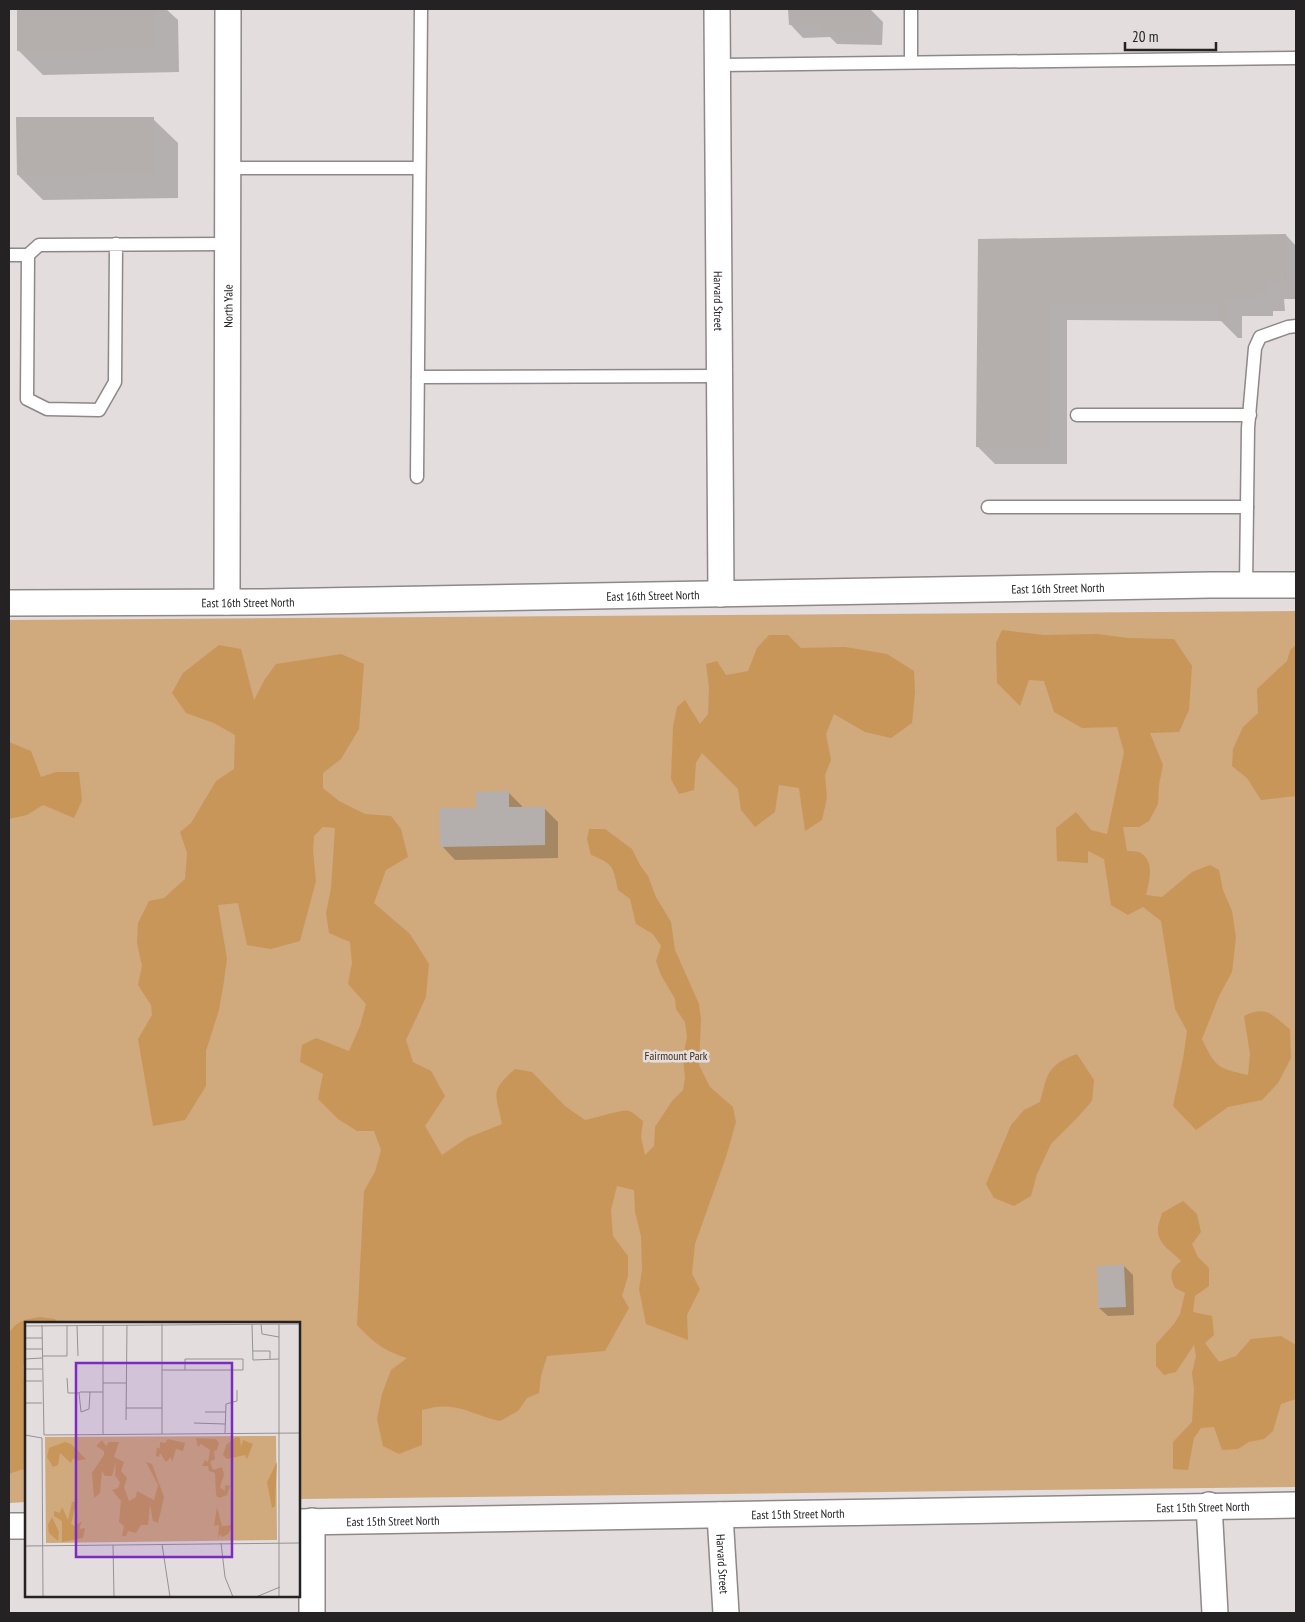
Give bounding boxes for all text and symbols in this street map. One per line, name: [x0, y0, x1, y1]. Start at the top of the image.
scale bar: [1125, 20, 1216, 52]
text: 20 m: [1132, 27, 1158, 46]
street label: Harvard Street: [711, 271, 727, 332]
street label: North Yale: [220, 284, 235, 328]
street label: East 16th Street North: [1011, 579, 1105, 596]
street label: East 16th Street North: [606, 587, 700, 603]
street label: East 16th Street North: [201, 594, 295, 610]
park label: Fairmount Park: [645, 1048, 708, 1063]
inset map: [25, 1322, 300, 1597]
street label: East 15th Street North: [1156, 1498, 1250, 1515]
street label: East 15th Street North: [751, 1505, 845, 1522]
street label: East 15th Street North: [346, 1512, 440, 1529]
street label: Harvard Street: [714, 1534, 732, 1595]

